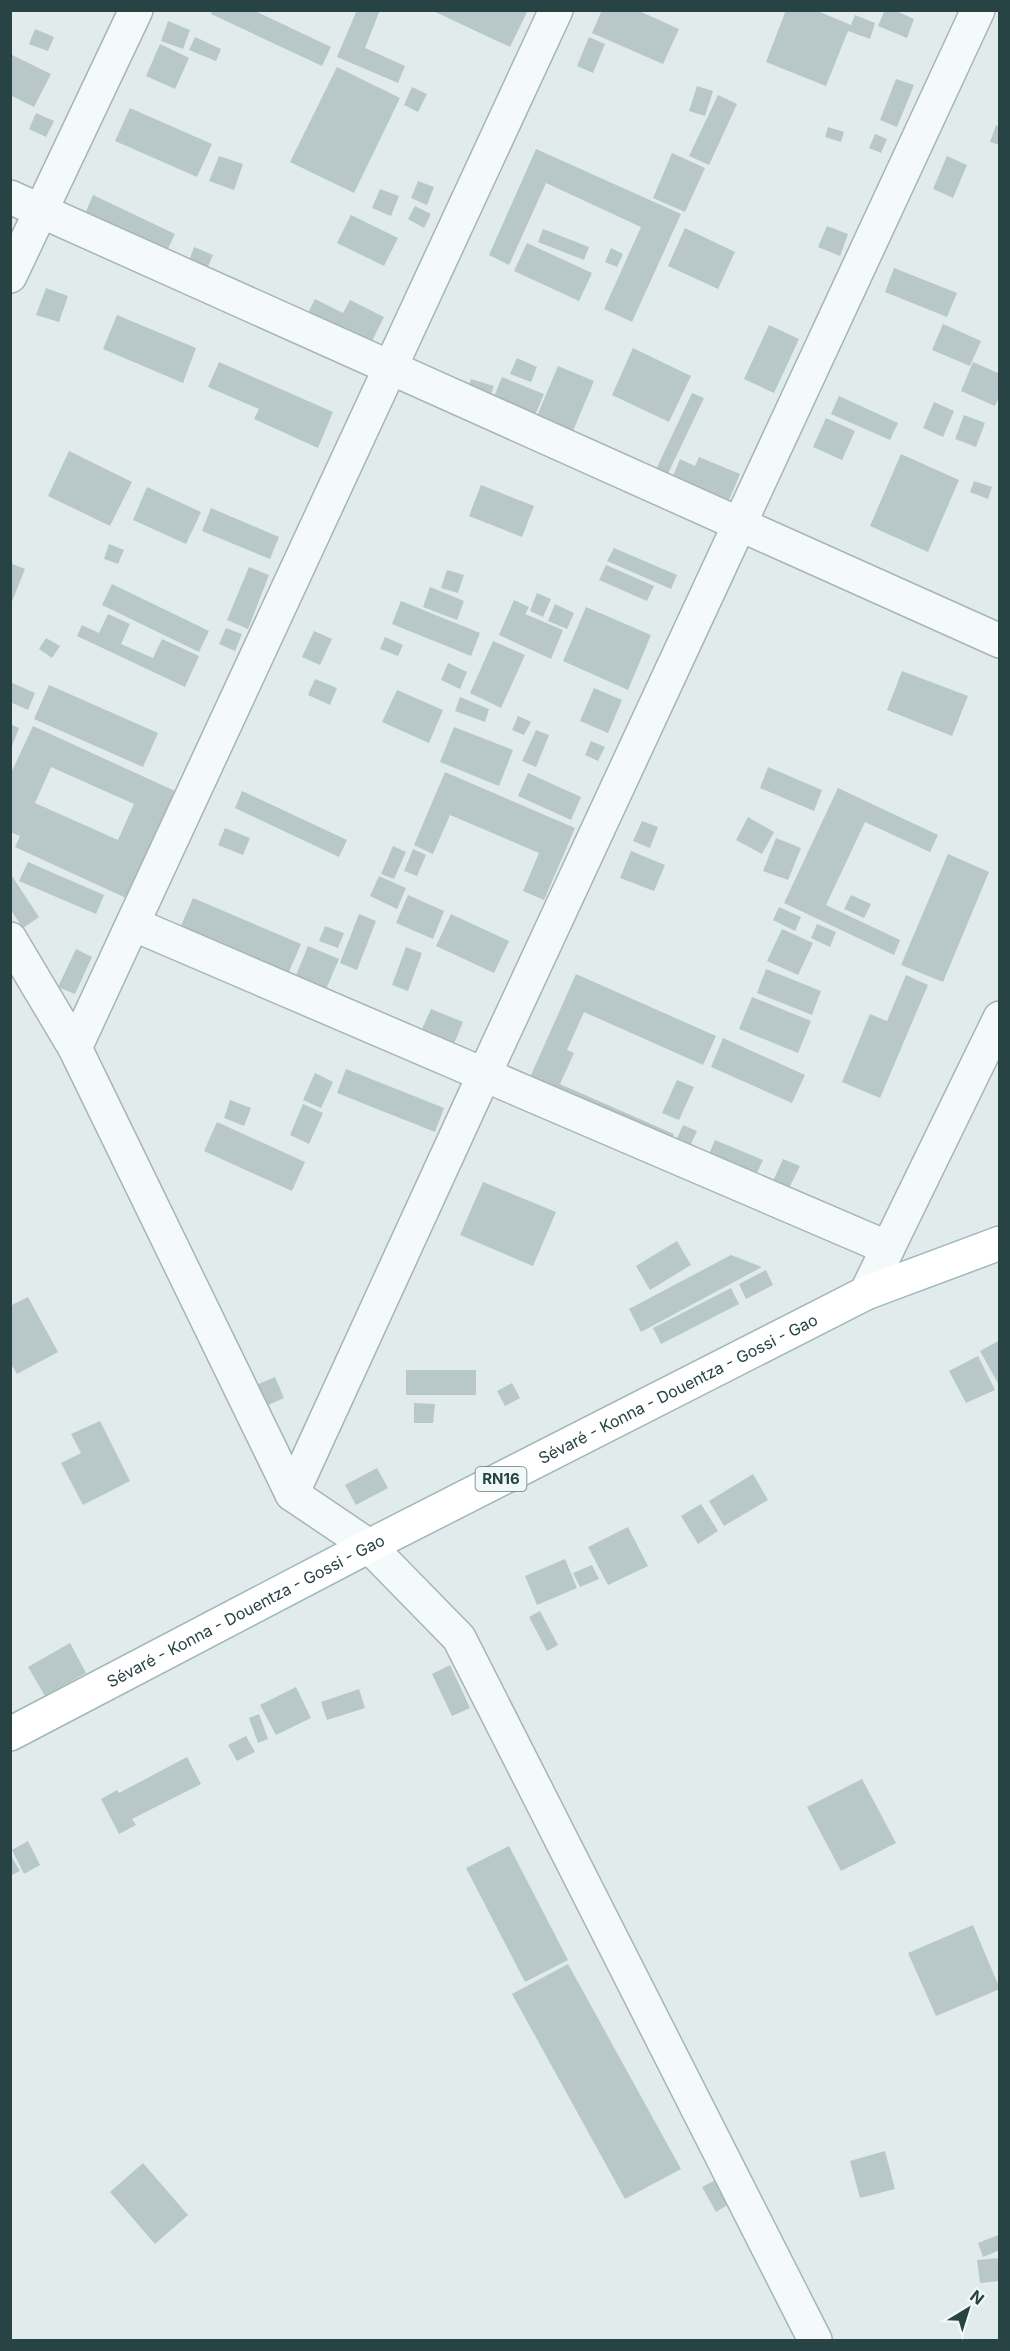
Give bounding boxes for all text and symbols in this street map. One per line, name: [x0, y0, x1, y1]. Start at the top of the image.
street label: Sévaré - Konna - Douentza - Gossi - Gao: [535, 1309, 821, 1468]
road number: RN16: [476, 1467, 526, 1491]
street label: Sévaré - Konna - Douentza - Gossi - Gao: [103, 1530, 388, 1692]
north arrow: [938, 2279, 998, 2339]
text: N: [966, 2286, 988, 2309]

